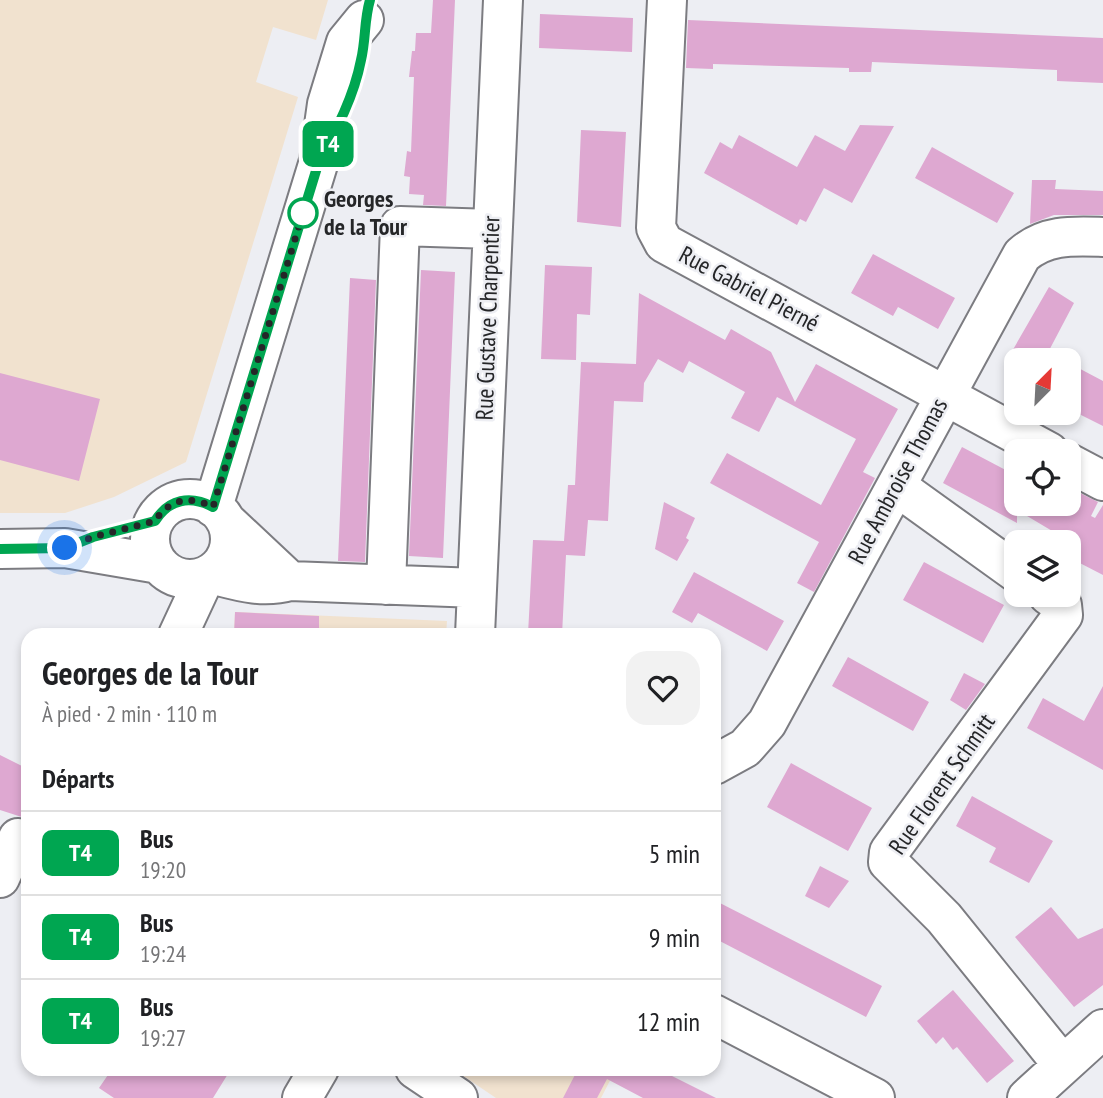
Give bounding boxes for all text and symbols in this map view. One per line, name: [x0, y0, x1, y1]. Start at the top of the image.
line badge: T4: [296, 121, 360, 167]
text: T4: [317, 128, 339, 159]
place label: Georges de la Tour: [324, 183, 408, 242]
marker: Georges de la Tour: [288, 198, 318, 228]
street label: Rue Gustave Charpentier: [468, 215, 507, 421]
street label: Rue Gabriel Pierné: [674, 239, 825, 338]
north arrow: [1004, 348, 1082, 425]
map controls: [1004, 348, 1081, 607]
street label: Rue Ambroise Thomas: [841, 393, 954, 569]
button: locate: [1004, 439, 1081, 516]
your location: [47, 530, 82, 565]
button: layers: [1004, 530, 1081, 607]
text: Georges de la Tour: [42, 651, 258, 694]
button: heart: [626, 651, 700, 725]
text: À pied · 2 min · 110 m: [42, 699, 217, 728]
street label: Rue Florent Schmitt: [882, 707, 1002, 860]
text: Départs: [42, 762, 114, 795]
text: Bus: [140, 822, 173, 855]
text: T4: [69, 837, 92, 868]
text: 5 min: [649, 837, 700, 870]
text: 19:20: [140, 855, 186, 884]
text: Bus: [140, 906, 173, 939]
text: T4: [69, 921, 92, 952]
text: 9 min: [649, 921, 700, 954]
text: 19:24: [140, 939, 186, 968]
text: Bus: [140, 990, 173, 1023]
text: T4: [69, 1005, 92, 1036]
text: 12 min: [637, 1005, 700, 1038]
text: 19:27: [140, 1023, 186, 1052]

